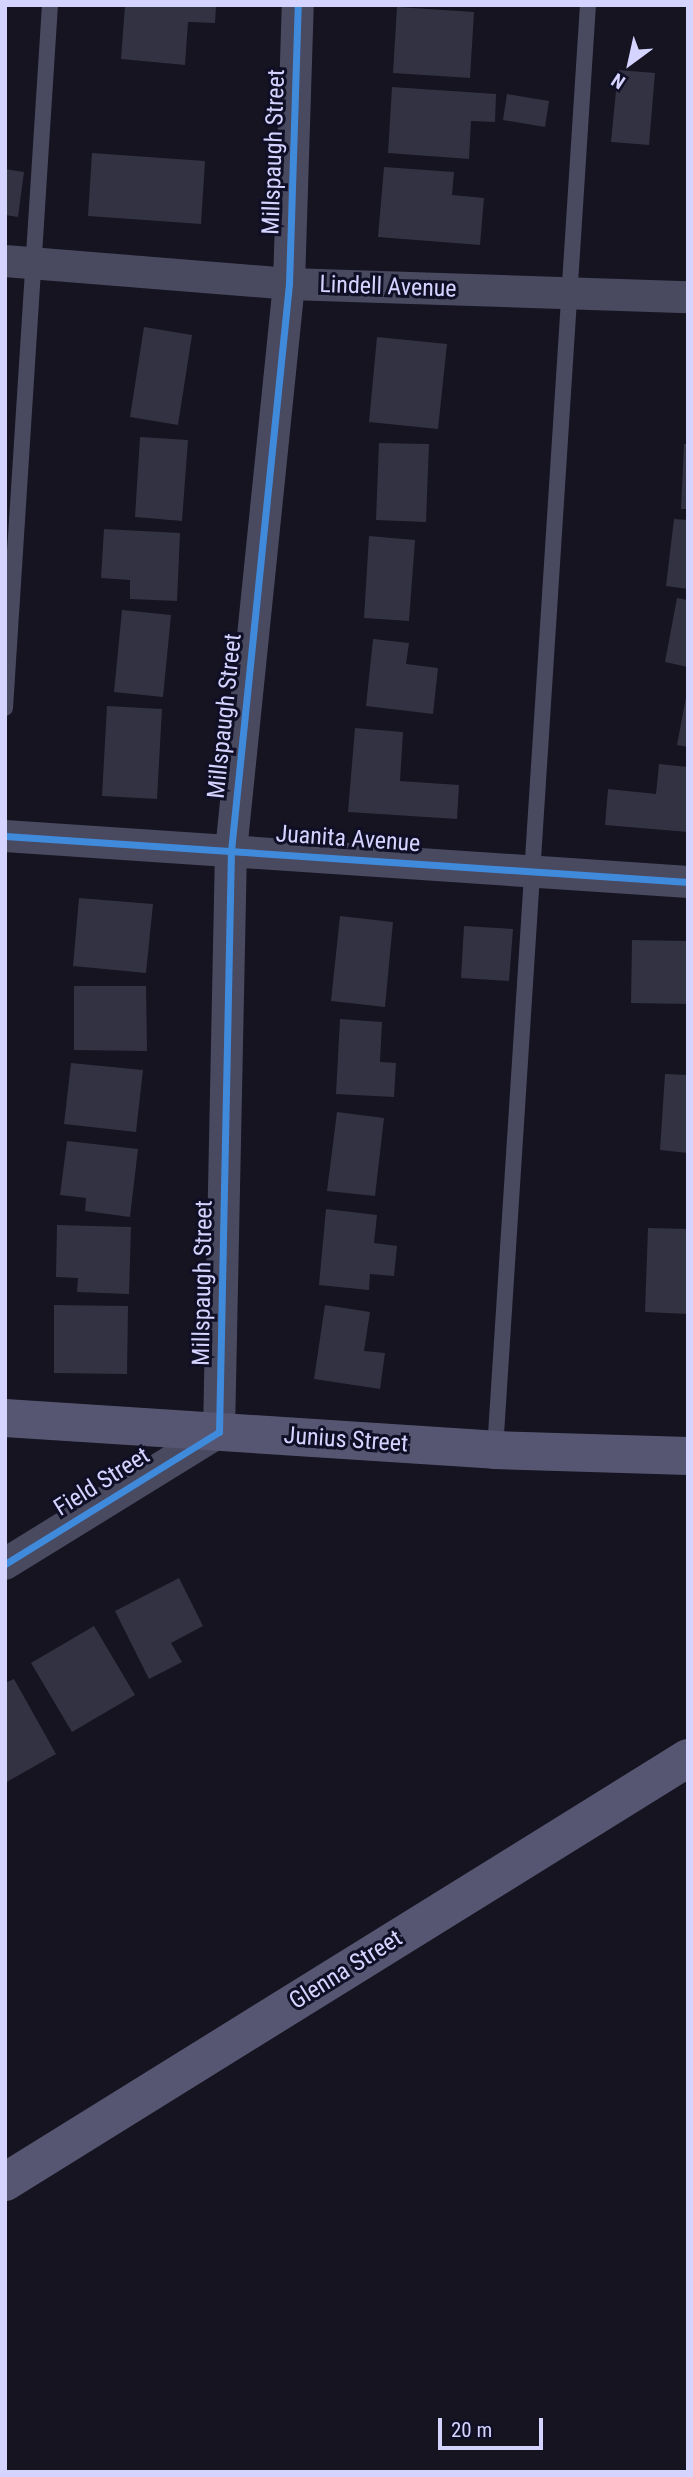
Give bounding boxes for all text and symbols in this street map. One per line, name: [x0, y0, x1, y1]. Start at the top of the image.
north arrow: [595, 28, 665, 98]
text: N: [607, 68, 629, 94]
street label: Millspaugh Street: [257, 69, 291, 235]
street label: Lindell Avenue: [319, 270, 457, 304]
street label: Millspaugh Street: [202, 632, 248, 800]
street label: Juanita Avenue: [275, 820, 421, 858]
street label: Millspaugh Street: [187, 1200, 219, 1366]
street label: Junius Street: [283, 1421, 409, 1459]
street label: Field Street: [49, 1441, 155, 1523]
street label: Glenna Street: [284, 1924, 408, 2016]
scale bar: [441, 2404, 546, 2448]
text: 20 m: [451, 2418, 492, 2442]

